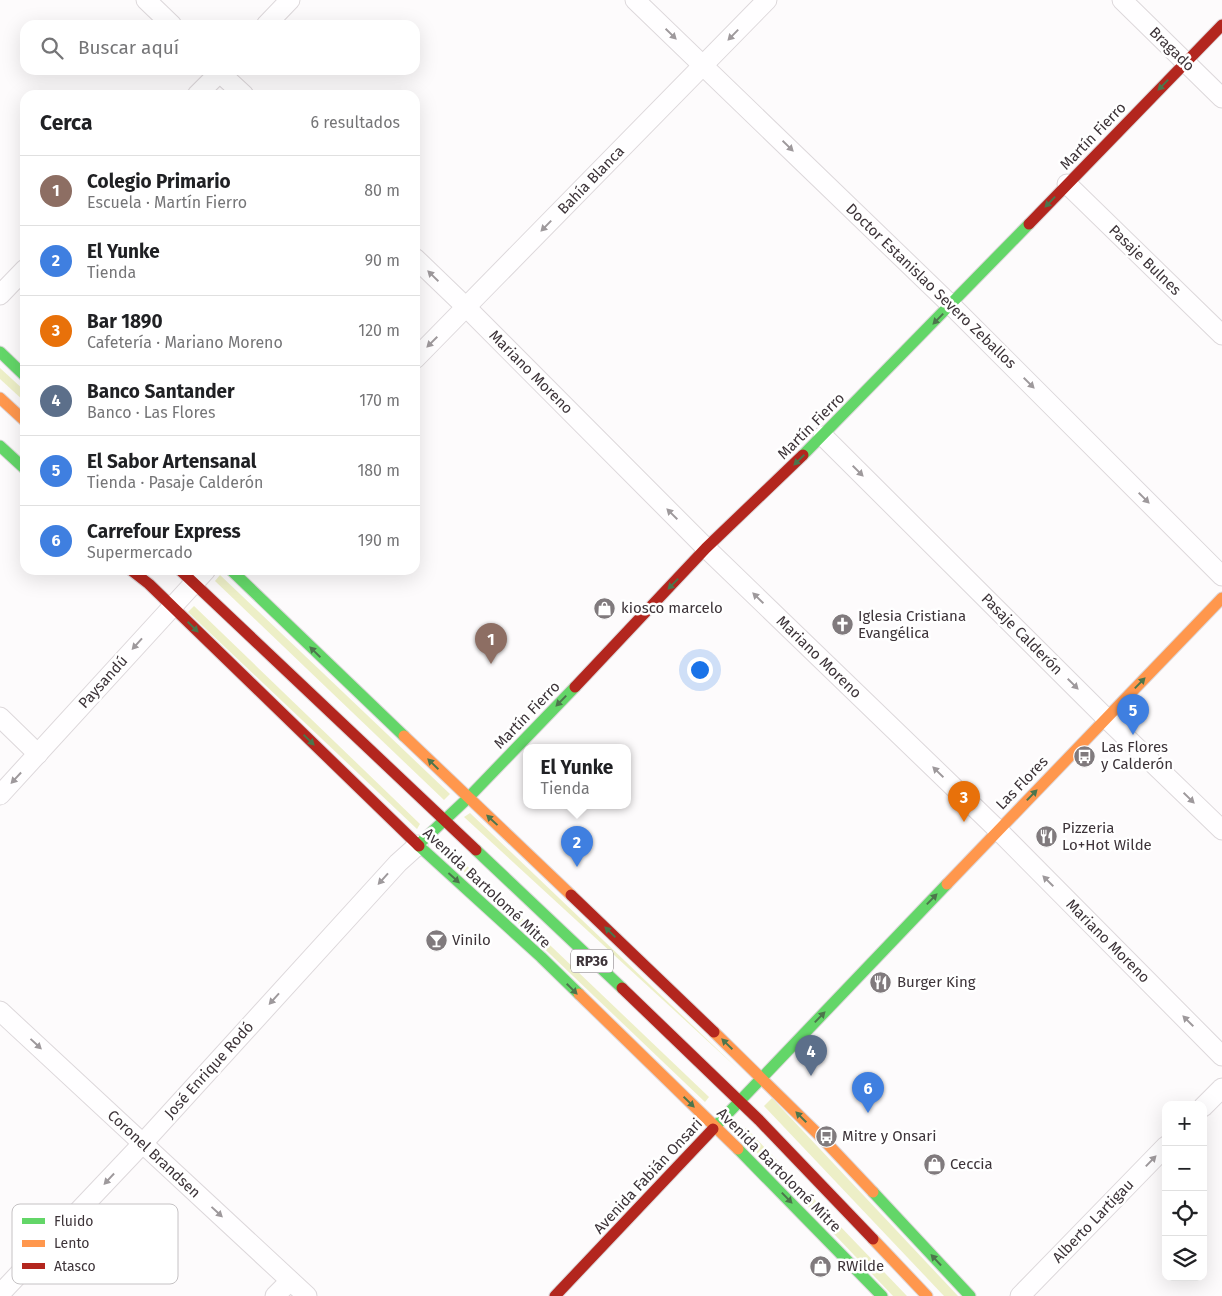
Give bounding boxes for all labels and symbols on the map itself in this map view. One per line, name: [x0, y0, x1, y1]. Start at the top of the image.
street label: Bragado: [1146, 23, 1198, 75]
one-way arrow: [664, 28, 676, 40]
one-way arrow: [727, 29, 739, 41]
one-way arrow: [1157, 79, 1169, 91]
street label: Martín Fierro: [1056, 98, 1130, 174]
one-way arrow: [781, 140, 793, 152]
street label: Bahía Blanca: [554, 142, 628, 218]
one-way arrow: [1044, 195, 1056, 207]
street label: Doctor Estanislao Severo Zeballos: [842, 200, 1020, 372]
one-way arrow: [540, 220, 552, 232]
street label: Pasaje Bulnes: [1105, 221, 1185, 299]
one-way arrow: [427, 270, 439, 282]
one-way arrow: [932, 313, 944, 325]
street label: Mariano Moreno: [485, 326, 577, 418]
one-way arrow: [426, 336, 438, 348]
one-way arrow: [1023, 376, 1035, 388]
street label: Martín Fierro: [774, 389, 848, 463]
one-way arrow: [794, 454, 806, 466]
one-way arrow: [852, 465, 864, 477]
one-way arrow: [1137, 491, 1149, 503]
one-way arrow: [666, 508, 678, 520]
one-way arrow: [667, 577, 679, 589]
street label: Pasaje Calderón: [978, 590, 1066, 678]
one-way arrow: [752, 592, 764, 604]
shop icon: kiosco marcelo: [593, 596, 617, 620]
place label: kiosco marcelo: [621, 599, 723, 617]
place label: Iglesia Cristiana Evangélica: [858, 607, 966, 642]
street label: Mariano Moreno: [773, 612, 865, 702]
church icon: Iglesia Cristiana Evangélica: [830, 613, 854, 637]
one-way arrow: [186, 621, 198, 633]
pin: 1: [475, 623, 507, 664]
one-way arrow: [131, 638, 143, 650]
one-way arrow: [310, 646, 322, 658]
street label: Paysandú: [75, 652, 131, 712]
your location: [687, 657, 713, 683]
street label: Martín Fierro: [490, 677, 564, 753]
one-way arrow: [1134, 677, 1146, 689]
one-way arrow: [1066, 678, 1078, 690]
pin: 5: [1117, 694, 1149, 735]
one-way arrow: [555, 695, 567, 707]
one-way arrow: [303, 734, 315, 746]
place label: Las Flores y Calderón: [1101, 738, 1173, 773]
bus stop icon: Las Flores y Calderón: [1073, 744, 1097, 768]
street label: Las Flores: [992, 753, 1052, 813]
one-way arrow: [427, 758, 439, 770]
one-way arrow: [932, 766, 944, 778]
one-way arrow: [10, 771, 22, 783]
pin: 3: [948, 781, 980, 822]
one-way arrow: [1026, 790, 1038, 802]
one-way arrow: [1182, 792, 1194, 804]
one-way arrow: [486, 814, 498, 826]
place label: Pizzeria Lo+Hot Wilde: [1062, 819, 1152, 854]
street label: Avenida Bartolomé Mitre: [419, 824, 555, 952]
restaurant icon: Pizzeria Lo+Hot Wilde: [1034, 825, 1058, 849]
pin: 2: [561, 826, 593, 867]
one-way arrow: [377, 872, 389, 884]
one-way arrow: [447, 872, 460, 883]
one-way arrow: [1043, 875, 1055, 887]
one-way arrow: [926, 894, 938, 906]
street label: Mariano Moreno: [1062, 895, 1154, 987]
one-way arrow: [604, 926, 616, 938]
bar icon: Vinilo: [424, 928, 448, 952]
place label: Vinilo: [452, 931, 491, 949]
road number: RP36: [571, 949, 613, 972]
restaurant icon: Burger King: [869, 970, 893, 994]
place label: Burger King: [897, 973, 976, 991]
one-way arrow: [566, 982, 578, 994]
one-way arrow: [268, 993, 280, 1005]
one-way arrow: [814, 1011, 826, 1023]
one-way arrow: [1182, 1016, 1194, 1028]
street label: José Enrique Rodó: [161, 1018, 257, 1122]
pin: 4: [795, 1035, 827, 1076]
one-way arrow: [29, 1038, 41, 1050]
one-way arrow: [722, 1038, 734, 1050]
pin: 6: [852, 1072, 884, 1113]
one-way arrow: [682, 1096, 694, 1108]
street label: Avenida Bartolomé Mitre: [713, 1104, 845, 1236]
street label: Coronel Brandsen: [104, 1106, 204, 1202]
one-way arrow: [795, 1111, 807, 1123]
street label: Avenida Fabián Onsari: [590, 1115, 706, 1237]
bus stop icon: Mitre y Onsari: [814, 1124, 838, 1148]
place label: Mitre y Onsari: [842, 1127, 936, 1145]
shop icon: Ceccia: [922, 1152, 946, 1176]
place label: Ceccia: [950, 1155, 993, 1173]
one-way arrow: [1145, 1155, 1157, 1167]
one-way arrow: [103, 1172, 115, 1184]
street label: Alberto Lartigau: [1049, 1175, 1137, 1267]
one-way arrow: [780, 1192, 792, 1204]
legend: [12, 1204, 178, 1284]
one-way arrow: [210, 1206, 222, 1218]
text: Fluido: [54, 1213, 93, 1230]
text: Lento: [54, 1235, 89, 1252]
shop icon: RWilde: [809, 1254, 833, 1278]
one-way arrow: [930, 1255, 942, 1267]
place label: RWilde: [837, 1257, 884, 1275]
text: Atasco: [54, 1258, 96, 1275]

